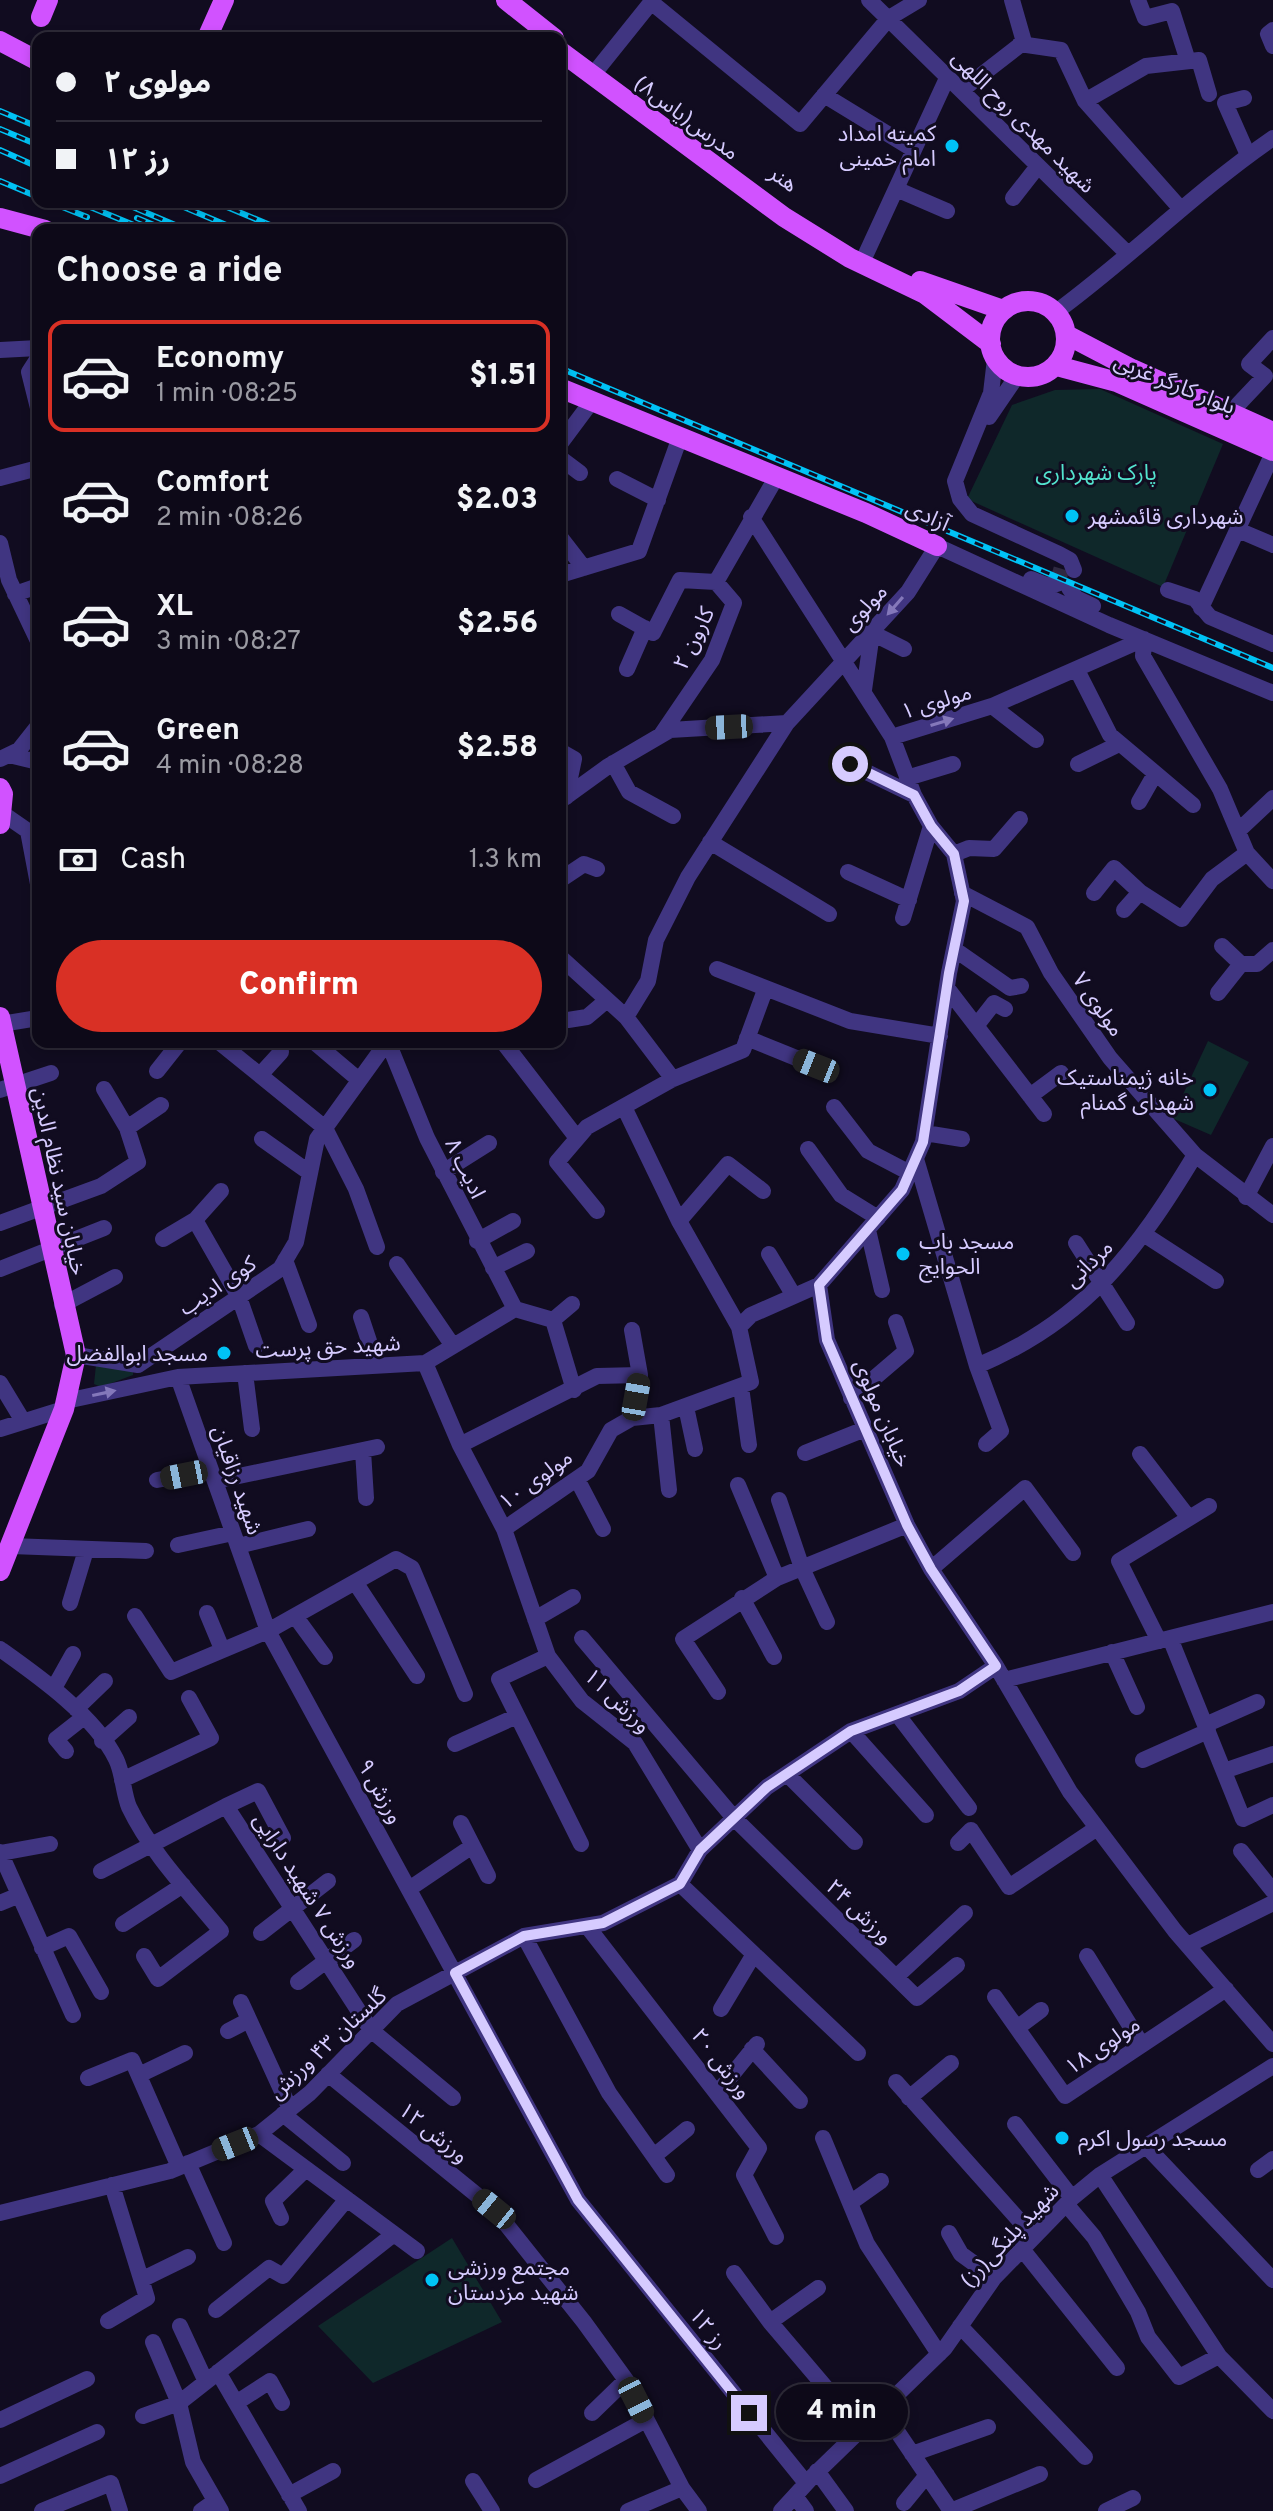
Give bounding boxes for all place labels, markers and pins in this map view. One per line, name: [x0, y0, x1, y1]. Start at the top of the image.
place label: کمیته امداد امام خمینی: [838, 122, 937, 175]
marker: کمیته امداد امام خمینی: [943, 137, 961, 155]
place label: شهرداری قائمشهر: [1087, 505, 1244, 532]
marker: شهرداری قائمشهر: [1063, 507, 1081, 525]
place label: خانه ژیمناستیک شهدای گمنام: [1057, 1066, 1194, 1119]
marker: خانه ژیمناستیک شهدای گمنام: [1201, 1081, 1219, 1099]
place label: مسجد باب الحوایج: [919, 1230, 1014, 1283]
marker: مسجد باب الحوایج: [894, 1245, 912, 1263]
place label: مسجد ابوالفضل: [67, 1342, 208, 1369]
marker: مسجد ابوالفضل: [215, 1344, 233, 1362]
place label: مسجد رسول اکرم: [1078, 2127, 1227, 2155]
marker: مسجد رسول اکرم: [1053, 2129, 1071, 2147]
place label: مجتمع ورزشی شهید مزدستان: [448, 2256, 579, 2308]
marker: مجتمع ورزشی شهید مزدستان: [423, 2271, 441, 2289]

